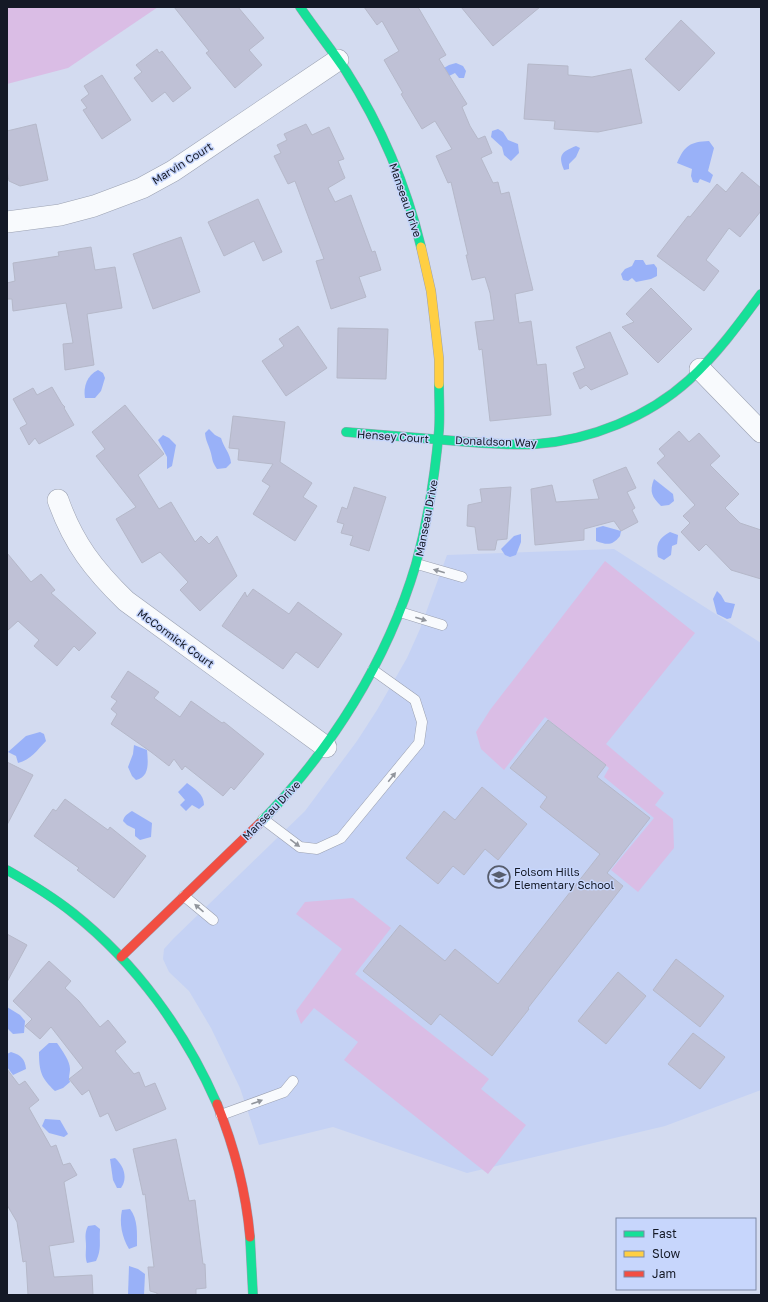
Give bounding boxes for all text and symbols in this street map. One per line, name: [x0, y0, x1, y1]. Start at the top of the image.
street label: Marvin Court: [149, 139, 215, 187]
street label: Manseau Drive: [387, 161, 425, 239]
street label: Hensey Court: [357, 427, 429, 445]
street label: Donaldson Way: [455, 433, 537, 449]
street label: Manseau Drive: [412, 479, 440, 557]
one-way arrow: [433, 567, 446, 573]
street label: McCormick Court: [135, 606, 217, 670]
one-way arrow: [416, 616, 428, 622]
one-way arrow: [387, 771, 396, 782]
street label: Manseau Drive: [239, 778, 303, 842]
one-way arrow: [289, 839, 300, 847]
school or university icon: Folsom Hills Elementary School: [486, 864, 512, 890]
place label: Folsom Hills Elementary School: [514, 865, 614, 891]
one-way arrow: [193, 903, 204, 912]
one-way arrow: [252, 1098, 264, 1104]
legend: [616, 1218, 756, 1290]
text: Fast: [652, 1226, 677, 1241]
text: Slow: [652, 1246, 680, 1261]
text: Jam: [652, 1266, 676, 1281]

